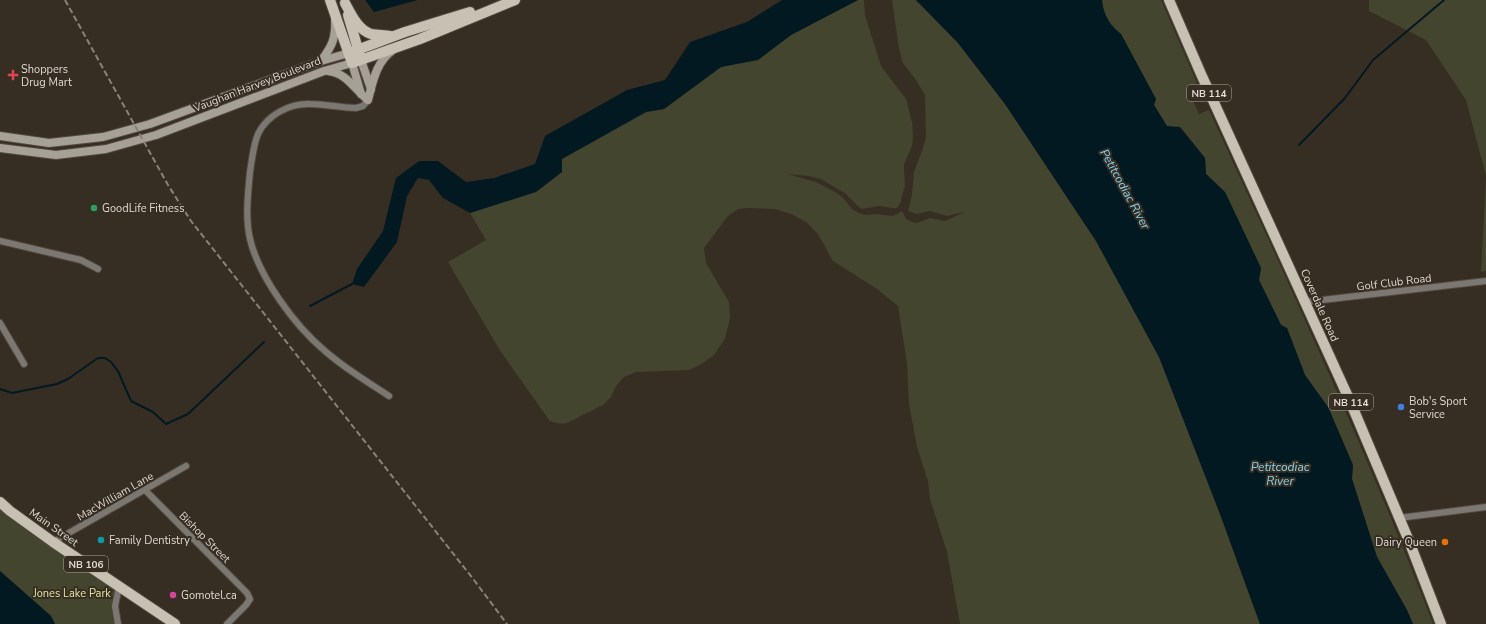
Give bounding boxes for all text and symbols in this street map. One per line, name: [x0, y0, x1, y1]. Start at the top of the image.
street label: Vaughan Harvey Boulevard: [190, 53, 323, 116]
place label: Shoppers Drug Mart: [21, 62, 72, 90]
marker: Shoppers Drug Mart: [8, 70, 18, 80]
road number: NB 114: [1187, 85, 1231, 101]
water label: Petitcodiac River: [1096, 146, 1154, 233]
place label: GoodLife Fitness: [102, 201, 184, 216]
marker: GoodLife Fitness: [89, 203, 99, 213]
street label: Coverdale Road: [1297, 266, 1342, 344]
street label: Golf Club Road: [1356, 270, 1432, 295]
road number: NB 114: [1329, 394, 1373, 410]
place label: Bob's Sport Service: [1409, 394, 1467, 422]
marker: Bob's Sport Service: [1396, 402, 1406, 412]
water label: Petitcodiac River: [1251, 459, 1310, 489]
street label: MacWilliam Lane: [74, 468, 156, 524]
street label: Main Street: [26, 505, 81, 550]
street label: Bishop Street: [176, 508, 234, 566]
place label: Family Dentistry: [109, 533, 190, 548]
marker: Family Dentistry: [96, 535, 106, 545]
place label: Dairy Queen: [1375, 535, 1437, 550]
marker: Dairy Queen: [1440, 537, 1450, 547]
road number: NB 106: [64, 556, 108, 572]
park label: Jones Lake Park: [32, 586, 111, 601]
place label: Gomotel.ca: [181, 588, 237, 603]
marker: Gomotel.ca: [168, 590, 178, 600]

